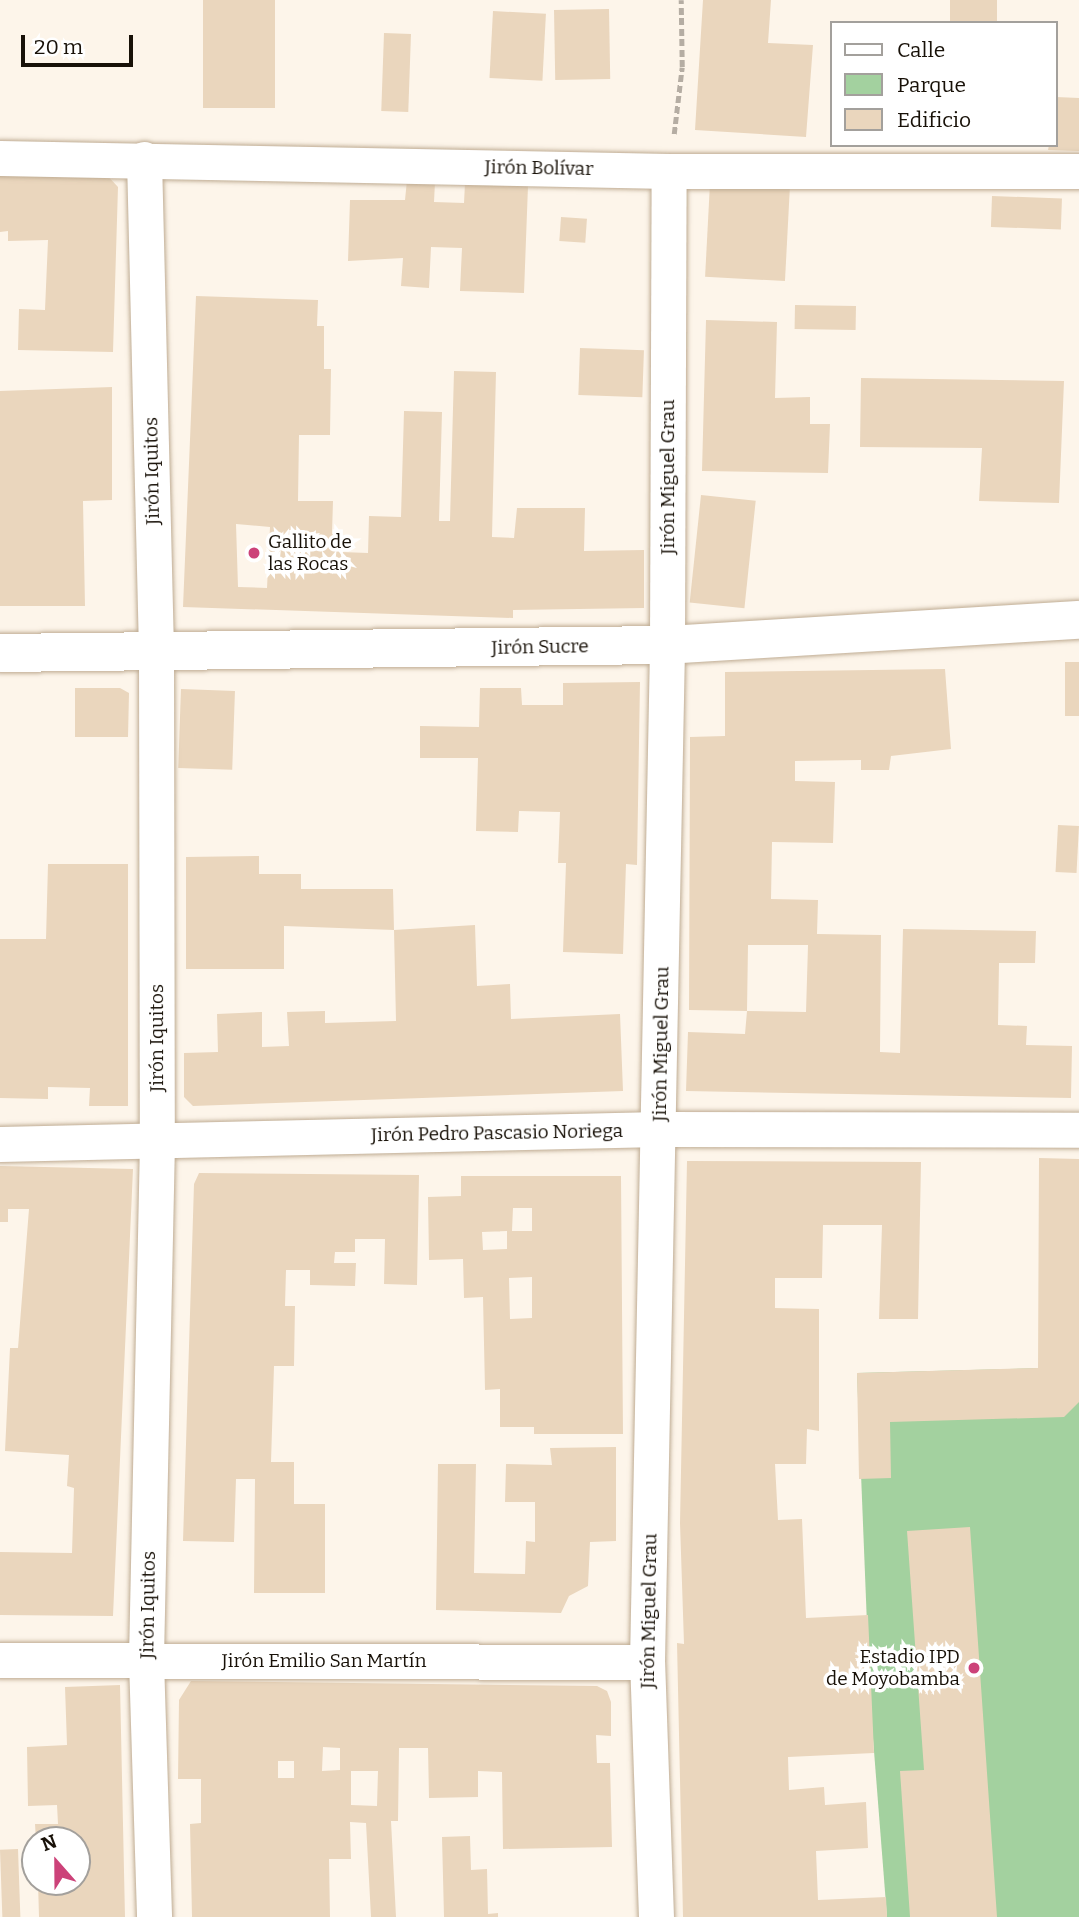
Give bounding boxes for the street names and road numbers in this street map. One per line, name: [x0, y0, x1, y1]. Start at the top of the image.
street label: Jirón Bolívar: [484, 156, 594, 180]
street label: Jirón Miguel Grau: [657, 399, 679, 555]
street label: Jirón Iquitos: [140, 417, 164, 525]
street label: Jirón Sucre: [491, 635, 589, 659]
street label: Jirón Miguel Grau: [648, 966, 674, 1122]
street label: Jirón Iquitos: [146, 984, 168, 1092]
street label: Jirón Pedro Pascasio Noriega: [371, 1119, 623, 1147]
street label: Jirón Miguel Grau: [636, 1533, 662, 1689]
street label: Jirón Iquitos: [136, 1551, 160, 1659]
street label: Jirón Emilio San Martín: [221, 1650, 427, 1672]

